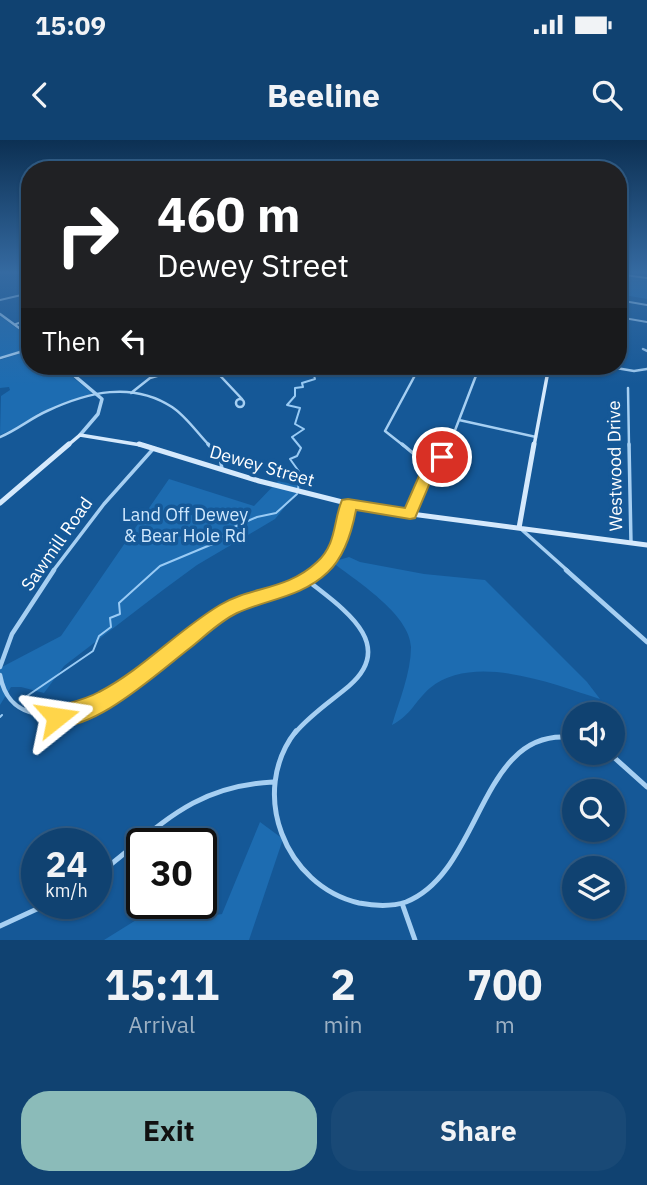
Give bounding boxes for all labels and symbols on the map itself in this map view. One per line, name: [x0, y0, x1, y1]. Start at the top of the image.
street label: Westwood Drive: [602, 400, 627, 532]
pin: [412, 427, 472, 487]
street label: Dewey Street: [207, 440, 317, 491]
street label: Sawmill Road: [16, 492, 97, 595]
park label: Land Off Dewey & Bear Hole Rd: [122, 503, 248, 547]
position arrow: [20, 680, 94, 754]
speed limit sign: 30: [126, 828, 217, 919]

